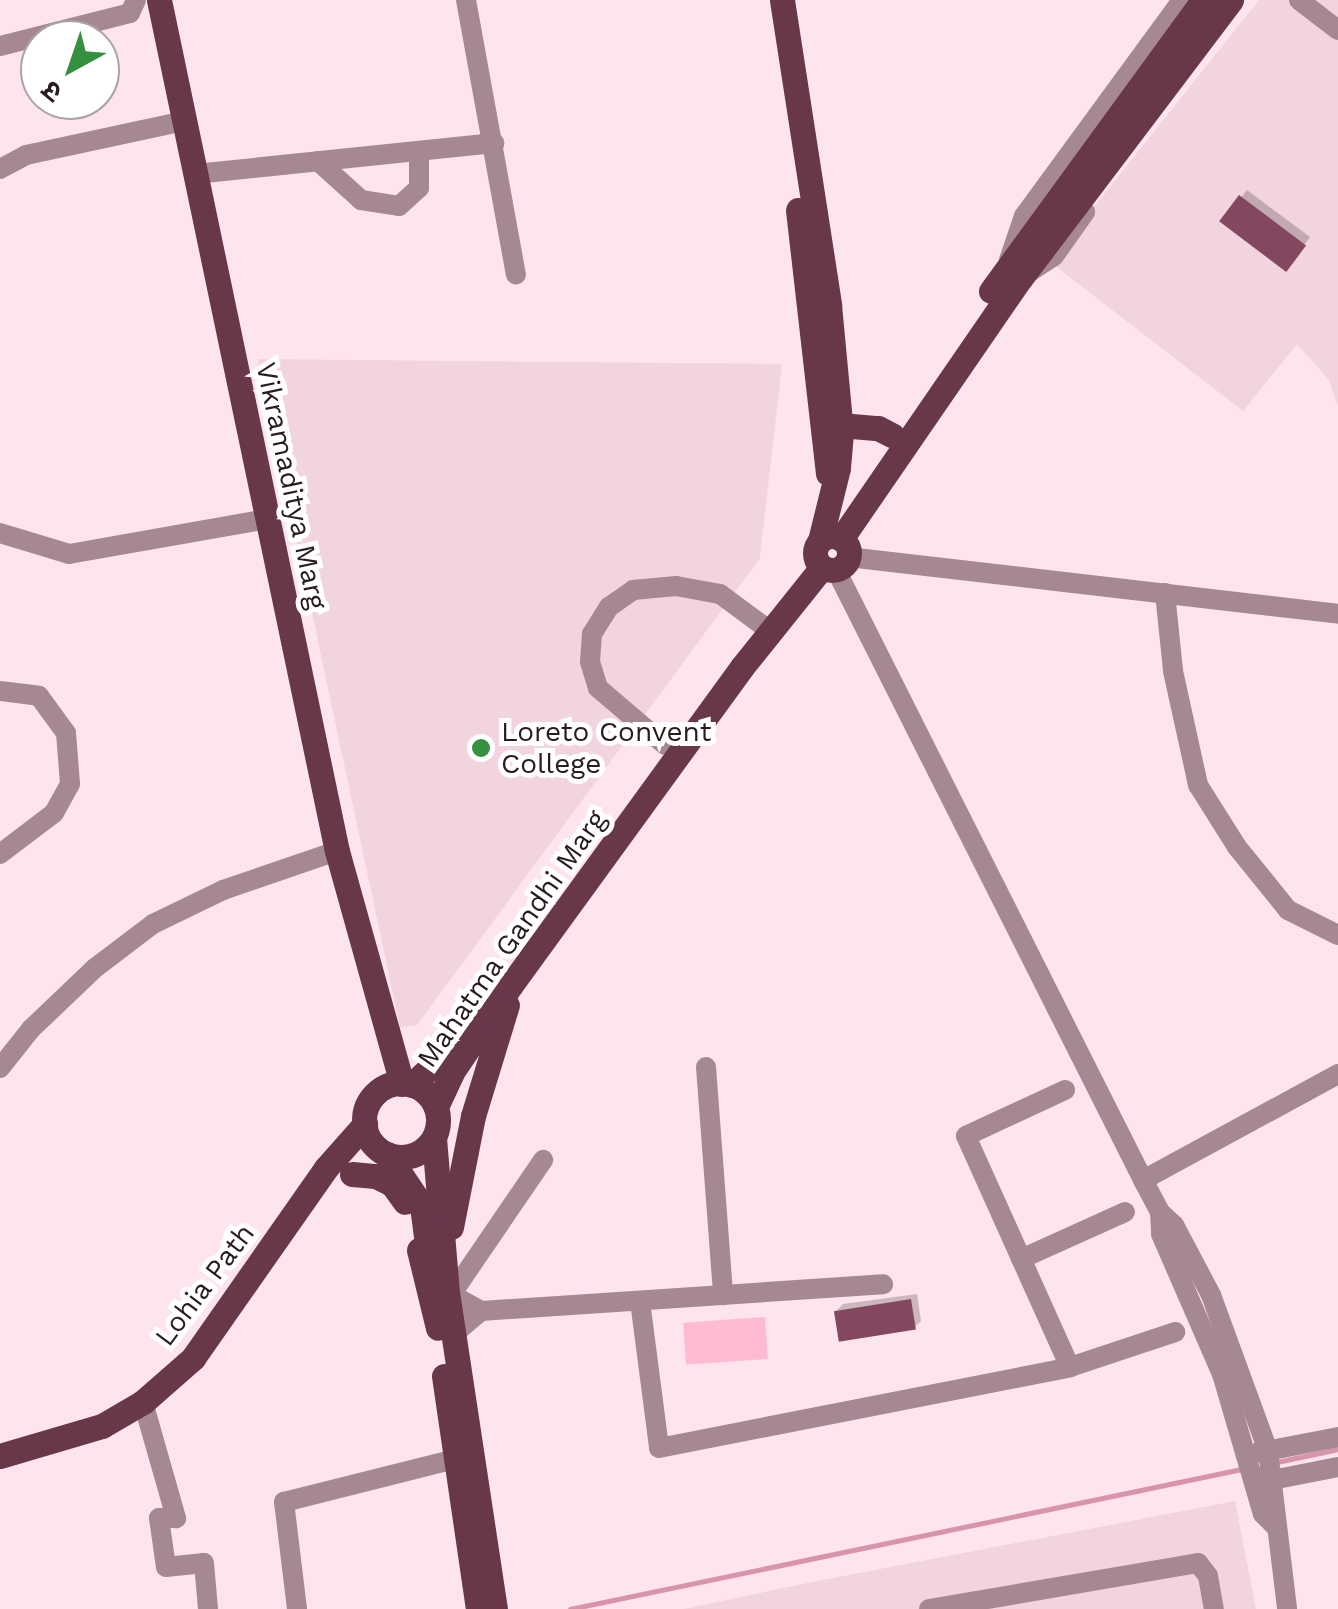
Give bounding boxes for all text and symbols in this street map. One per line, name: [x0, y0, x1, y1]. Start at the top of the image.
north arrow: [20, 20, 120, 120]
text: उ: [35, 74, 69, 110]
street label: Vikramaditya Marg: [248, 359, 334, 613]
place label: Loreto Convent College: [501, 715, 711, 781]
marker: Loreto Convent College: [470, 737, 492, 759]
street label: Mahatma Gandhi Marg: [410, 804, 614, 1074]
street label: Lohia Path: [148, 1217, 262, 1353]

